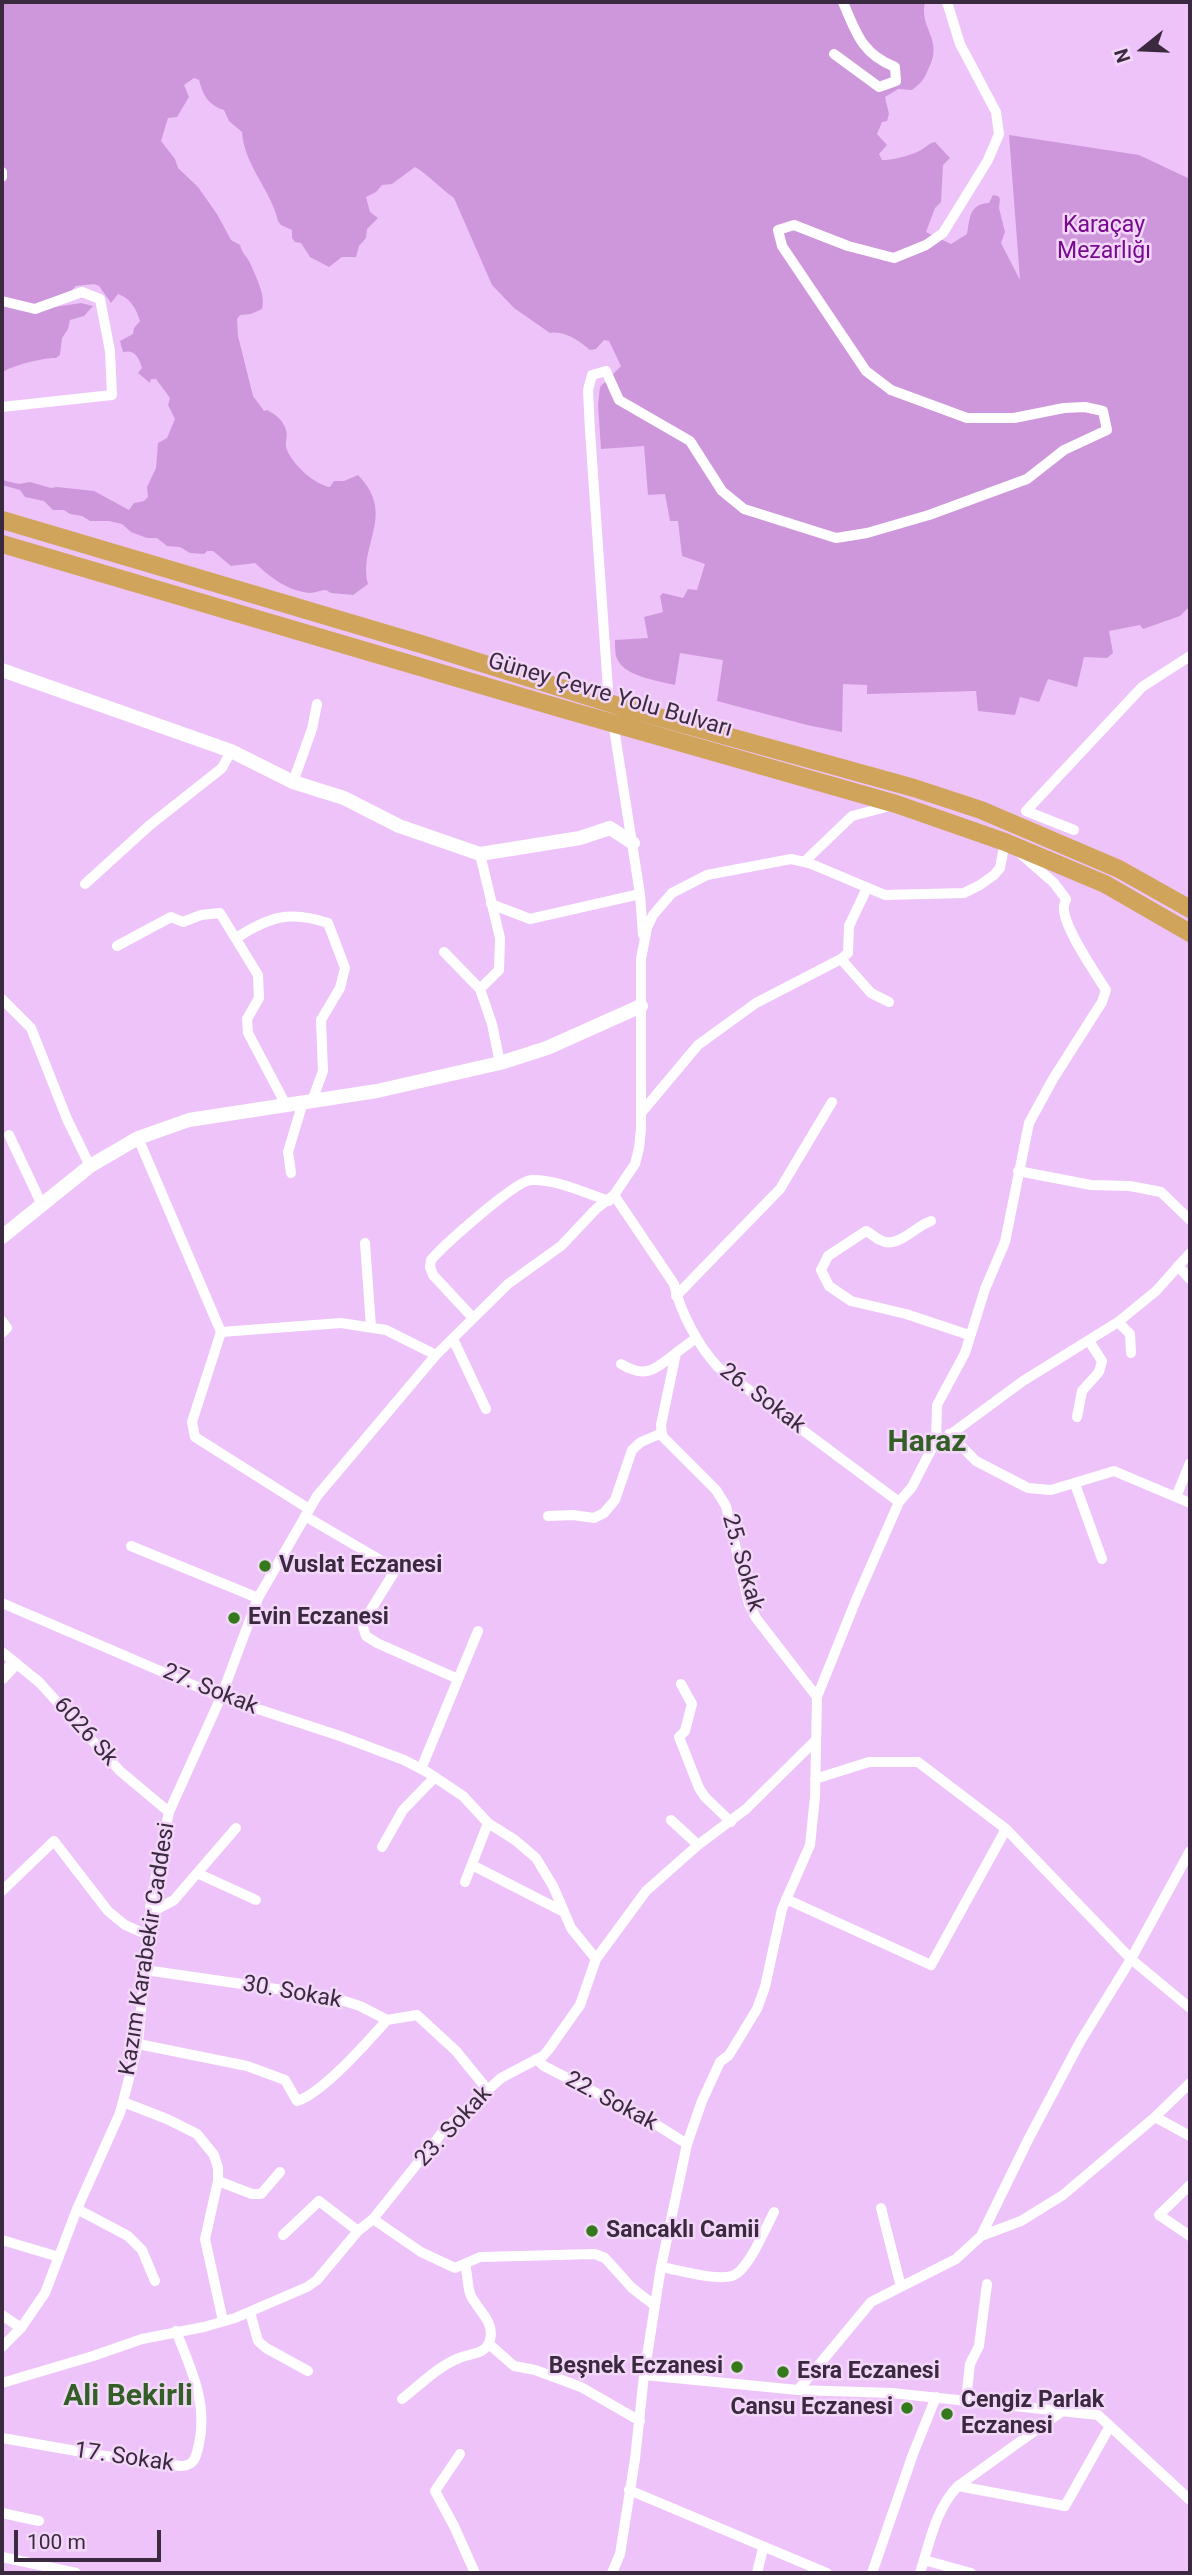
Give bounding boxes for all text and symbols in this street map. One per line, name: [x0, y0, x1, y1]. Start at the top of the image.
north arrow: [1108, 14, 1178, 84]
text: N: [1110, 46, 1136, 66]
park label: Karaçay Mezarlığı: [1057, 212, 1151, 266]
street label: Güney Çevre Yolu Bulvarı: [485, 648, 735, 744]
street label: 26. Sokak: [714, 1358, 810, 1440]
district label: Haraz: [887, 1425, 967, 1461]
street label: 25. Sokak: [715, 1511, 769, 1615]
place label: Vuslat Eczanesi: [279, 1552, 442, 1580]
marker: Vuslat Eczanesi: [257, 1558, 273, 1574]
place label: Evin Eczanesi: [248, 1604, 389, 1632]
marker: Evin Eczanesi: [226, 1610, 242, 1626]
street label: 27. Sokak: [158, 1658, 262, 1722]
street label: 6026 Sk: [47, 1692, 123, 1772]
street label: Kazım Karabekir Caddesi: [114, 1821, 182, 2077]
street label: 30. Sokak: [240, 1971, 344, 2015]
street label: 22. Sokak: [560, 2066, 662, 2138]
street label: 23. Sokak: [410, 2081, 498, 2173]
place label: Sancaklı Camii: [606, 2217, 759, 2245]
marker: Sancaklı Camii: [584, 2223, 600, 2239]
place label: Beşnek Eczanesi: [549, 2353, 723, 2381]
place label: Esra Eczanesi: [797, 2358, 940, 2386]
marker: Beşnek Eczanesi: [729, 2359, 745, 2375]
marker: Esra Eczanesi: [775, 2364, 791, 2380]
district label: Ali Bekirli: [63, 2379, 193, 2415]
place label: Cengiz Parlak Eczanesi: [961, 2387, 1104, 2441]
place label: Cansu Eczanesi: [730, 2394, 893, 2422]
marker: Cansu Eczanesi: [899, 2400, 915, 2416]
marker: Cengiz Parlak Eczanesi: [939, 2406, 955, 2422]
street label: 17. Sokak: [72, 2437, 176, 2479]
scale bar: [18, 2516, 164, 2560]
text: 100 m: [27, 2530, 86, 2554]

